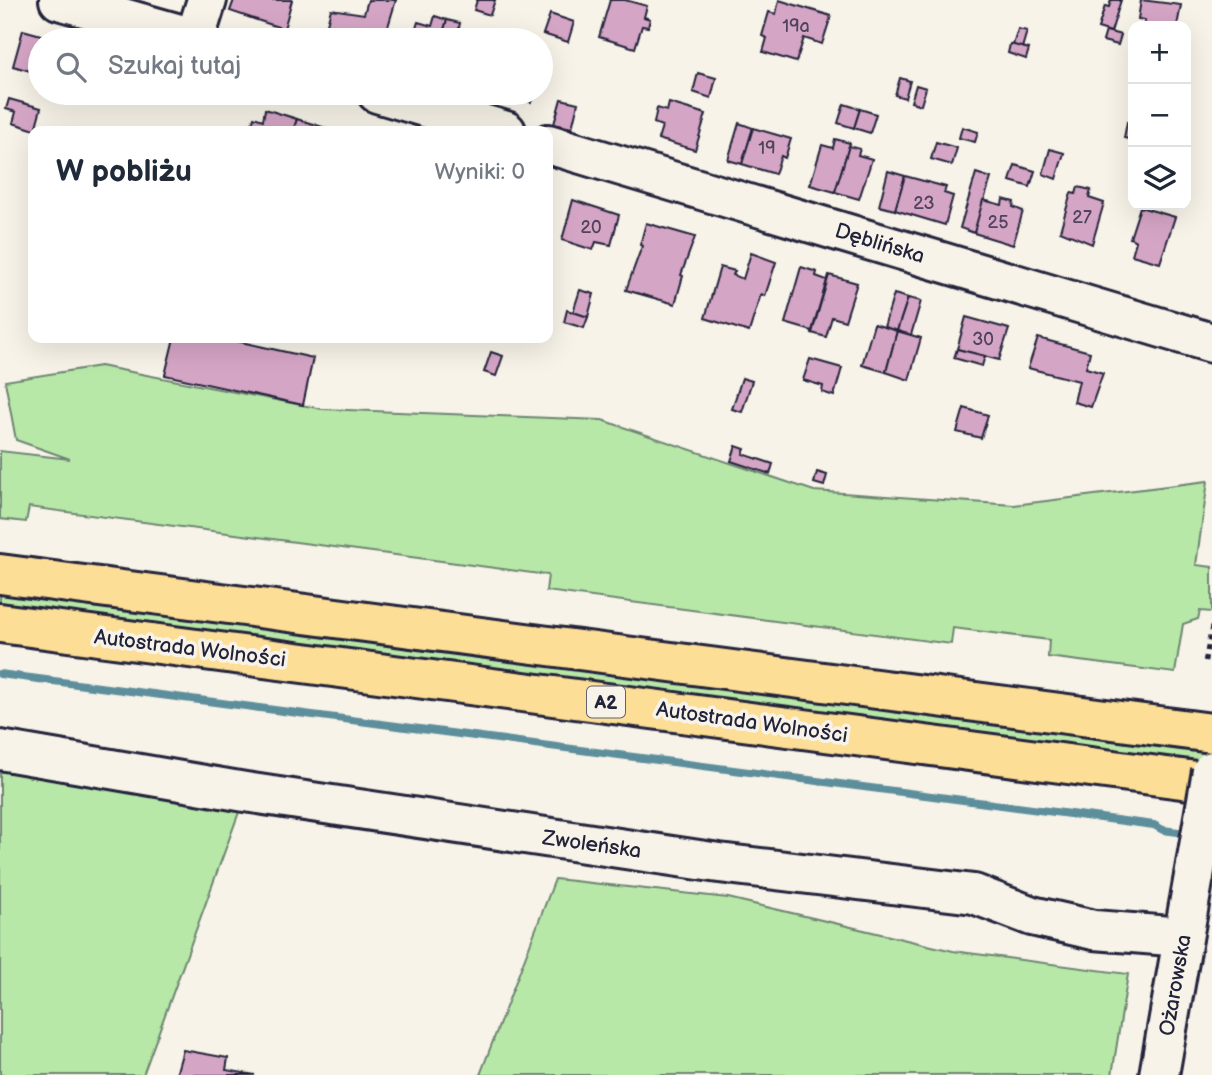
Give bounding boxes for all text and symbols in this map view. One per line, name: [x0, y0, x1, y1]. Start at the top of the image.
house number: 19a: [782, 16, 810, 37]
map controls: [1128, 21, 1191, 210]
button: +: [1128, 21, 1191, 84]
search box: [28, 28, 553, 105]
icon: search: [52, 48, 90, 86]
text: Szukaj tutaj: [108, 51, 241, 82]
button: −: [1128, 84, 1191, 147]
house number: 19: [758, 138, 776, 159]
button: layers: [1128, 147, 1191, 210]
text: W pobliżu: [56, 154, 192, 190]
text: Wyniki: 0: [434, 158, 525, 186]
house number: 23: [913, 193, 935, 214]
house number: 27: [1072, 207, 1092, 228]
house number: 25: [988, 212, 1008, 233]
house number: 20: [580, 217, 602, 238]
street label: Dęblińska: [832, 218, 928, 269]
house number: 30: [972, 329, 994, 350]
street label: Autostrada Wolności: [93, 624, 287, 673]
road number: A2: [587, 687, 625, 718]
street label: Autostrada Wolności: [655, 697, 849, 748]
street label: Zwoleńska: [540, 825, 643, 864]
street label: Ożarowska: [1154, 932, 1197, 1038]

